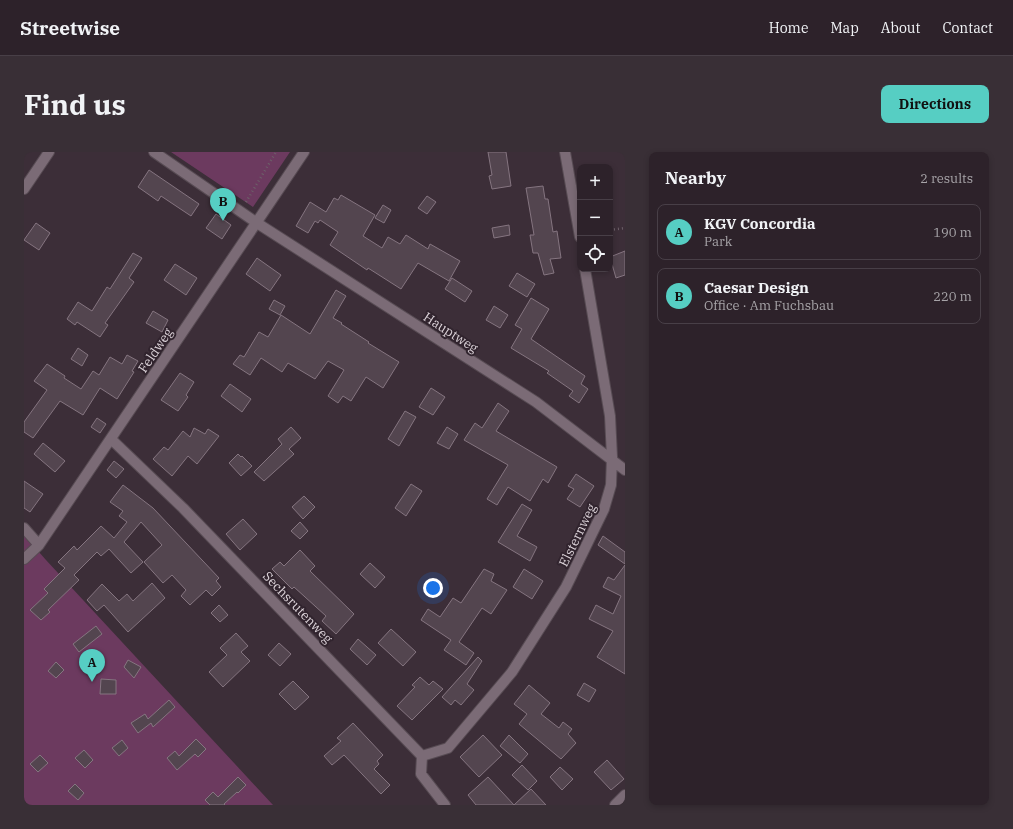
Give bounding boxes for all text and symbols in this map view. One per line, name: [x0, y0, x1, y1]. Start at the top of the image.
text: Streetwise: [20, 16, 120, 40]
text: Home: [769, 19, 808, 37]
text: Map: [830, 19, 859, 37]
text: About: [881, 19, 920, 37]
text: Contact: [942, 19, 993, 37]
button: Directions: [881, 85, 989, 123]
text: Find us: [24, 86, 126, 123]
map controls: [577, 164, 613, 272]
button: +: [577, 164, 613, 200]
text: Nearby: [665, 167, 726, 189]
text: 2 results: [920, 170, 973, 187]
pin: B: [210, 188, 236, 221]
button: −: [577, 200, 613, 236]
text: KGV Concordia: [704, 214, 816, 233]
text: A: [674, 224, 684, 241]
text: 190 m: [933, 224, 972, 241]
text: Park: [704, 233, 732, 250]
button: locate: [577, 236, 613, 272]
text: Caesar Design: [704, 278, 809, 297]
text: B: [674, 288, 684, 305]
text: 220 m: [933, 288, 972, 305]
text: Office · Am Fuchsbau: [704, 297, 834, 314]
street label: Hauptweg: [420, 308, 481, 356]
street label: Feldweg: [134, 325, 177, 376]
street label: Elsternweg: [555, 501, 600, 570]
street label: Sechsrutenweg: [259, 568, 336, 647]
your location: [423, 578, 443, 598]
pin: A: [79, 649, 105, 682]

